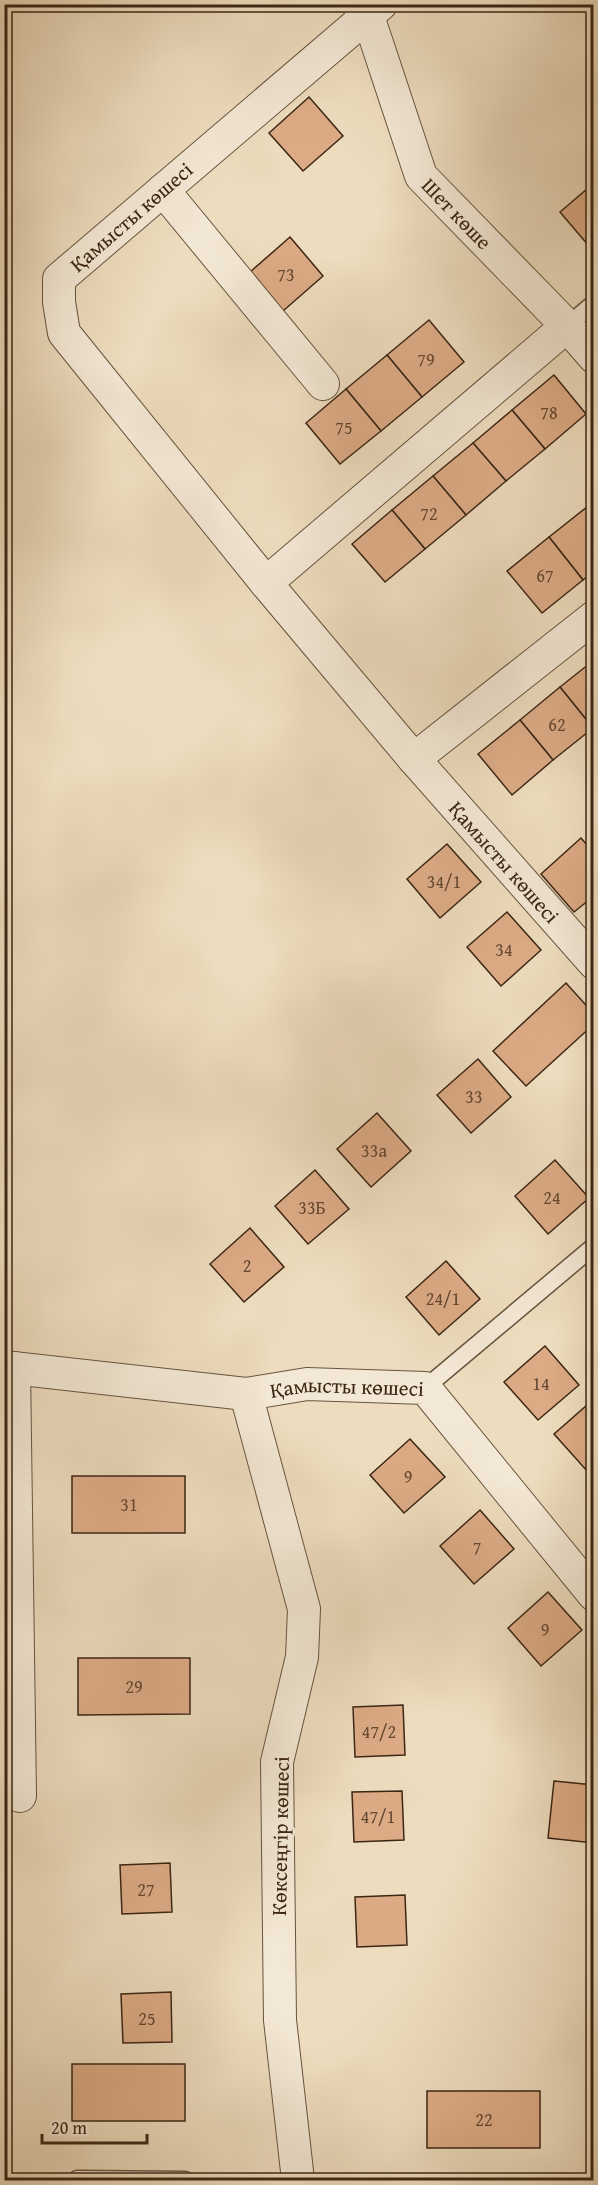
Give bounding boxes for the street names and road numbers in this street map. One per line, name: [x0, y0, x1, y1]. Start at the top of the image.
street label: Қамысты көшесі: [63, 155, 200, 279]
street label: Шет көше: [415, 170, 500, 256]
street label: Қамысты көшесі: [442, 793, 567, 930]
street label: Қамысты көшесі: [267, 1369, 425, 1405]
street label: Көксеңгір көшесі: [263, 1756, 297, 1916]

